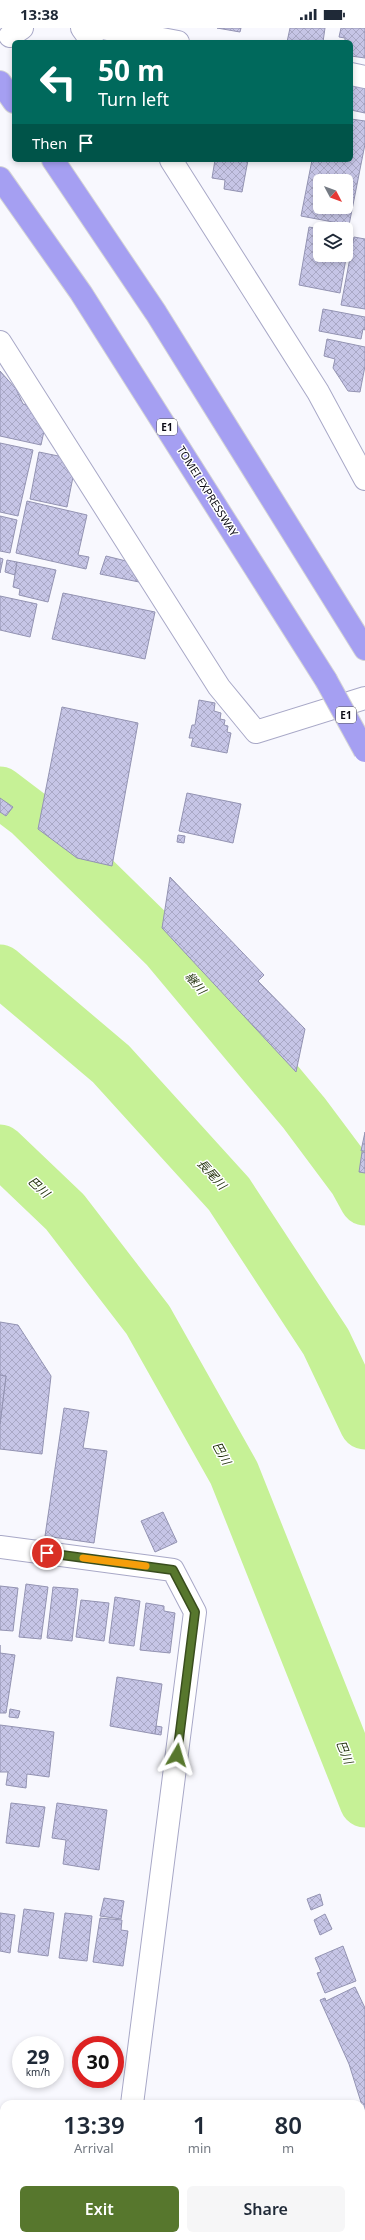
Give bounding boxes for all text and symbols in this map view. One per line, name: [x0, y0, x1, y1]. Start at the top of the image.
text: 13:38: [20, 4, 59, 24]
text: 50 m: [98, 51, 165, 89]
icon: left: [32, 56, 84, 108]
text: Turn left: [98, 87, 169, 111]
icon: arrive: [75, 132, 97, 154]
text: Then: [32, 133, 67, 153]
north arrow: [313, 174, 353, 214]
map controls: [313, 174, 353, 262]
button: layers: [313, 222, 353, 262]
road number: E1: [157, 419, 177, 435]
street label: TOMEI EXPRESSWAY: [174, 443, 242, 540]
road number: E1: [336, 707, 356, 723]
water label: 継川: [182, 968, 212, 999]
water label: 長尾川: [194, 1155, 232, 1195]
water label: 巴川: [24, 1173, 55, 1203]
water label: 巴川: [209, 1438, 236, 1469]
pin: [30, 1536, 64, 1570]
icon: arrive: [36, 1542, 58, 1564]
position arrow: [156, 1734, 198, 1776]
water label: 巴川: [333, 1738, 358, 1768]
speed limit sign: 30: [72, 2036, 124, 2088]
text: 29: [27, 2043, 49, 2070]
text: km/h: [26, 2065, 50, 2079]
text: 13:39: [63, 2108, 125, 2141]
text: 1: [193, 2108, 206, 2141]
text: 80: [274, 2108, 302, 2141]
text: Arrival: [74, 2139, 114, 2157]
text: min: [188, 2139, 211, 2157]
text: m: [282, 2139, 294, 2157]
button: Exit: [20, 2186, 179, 2232]
button: Share: [187, 2186, 345, 2232]

